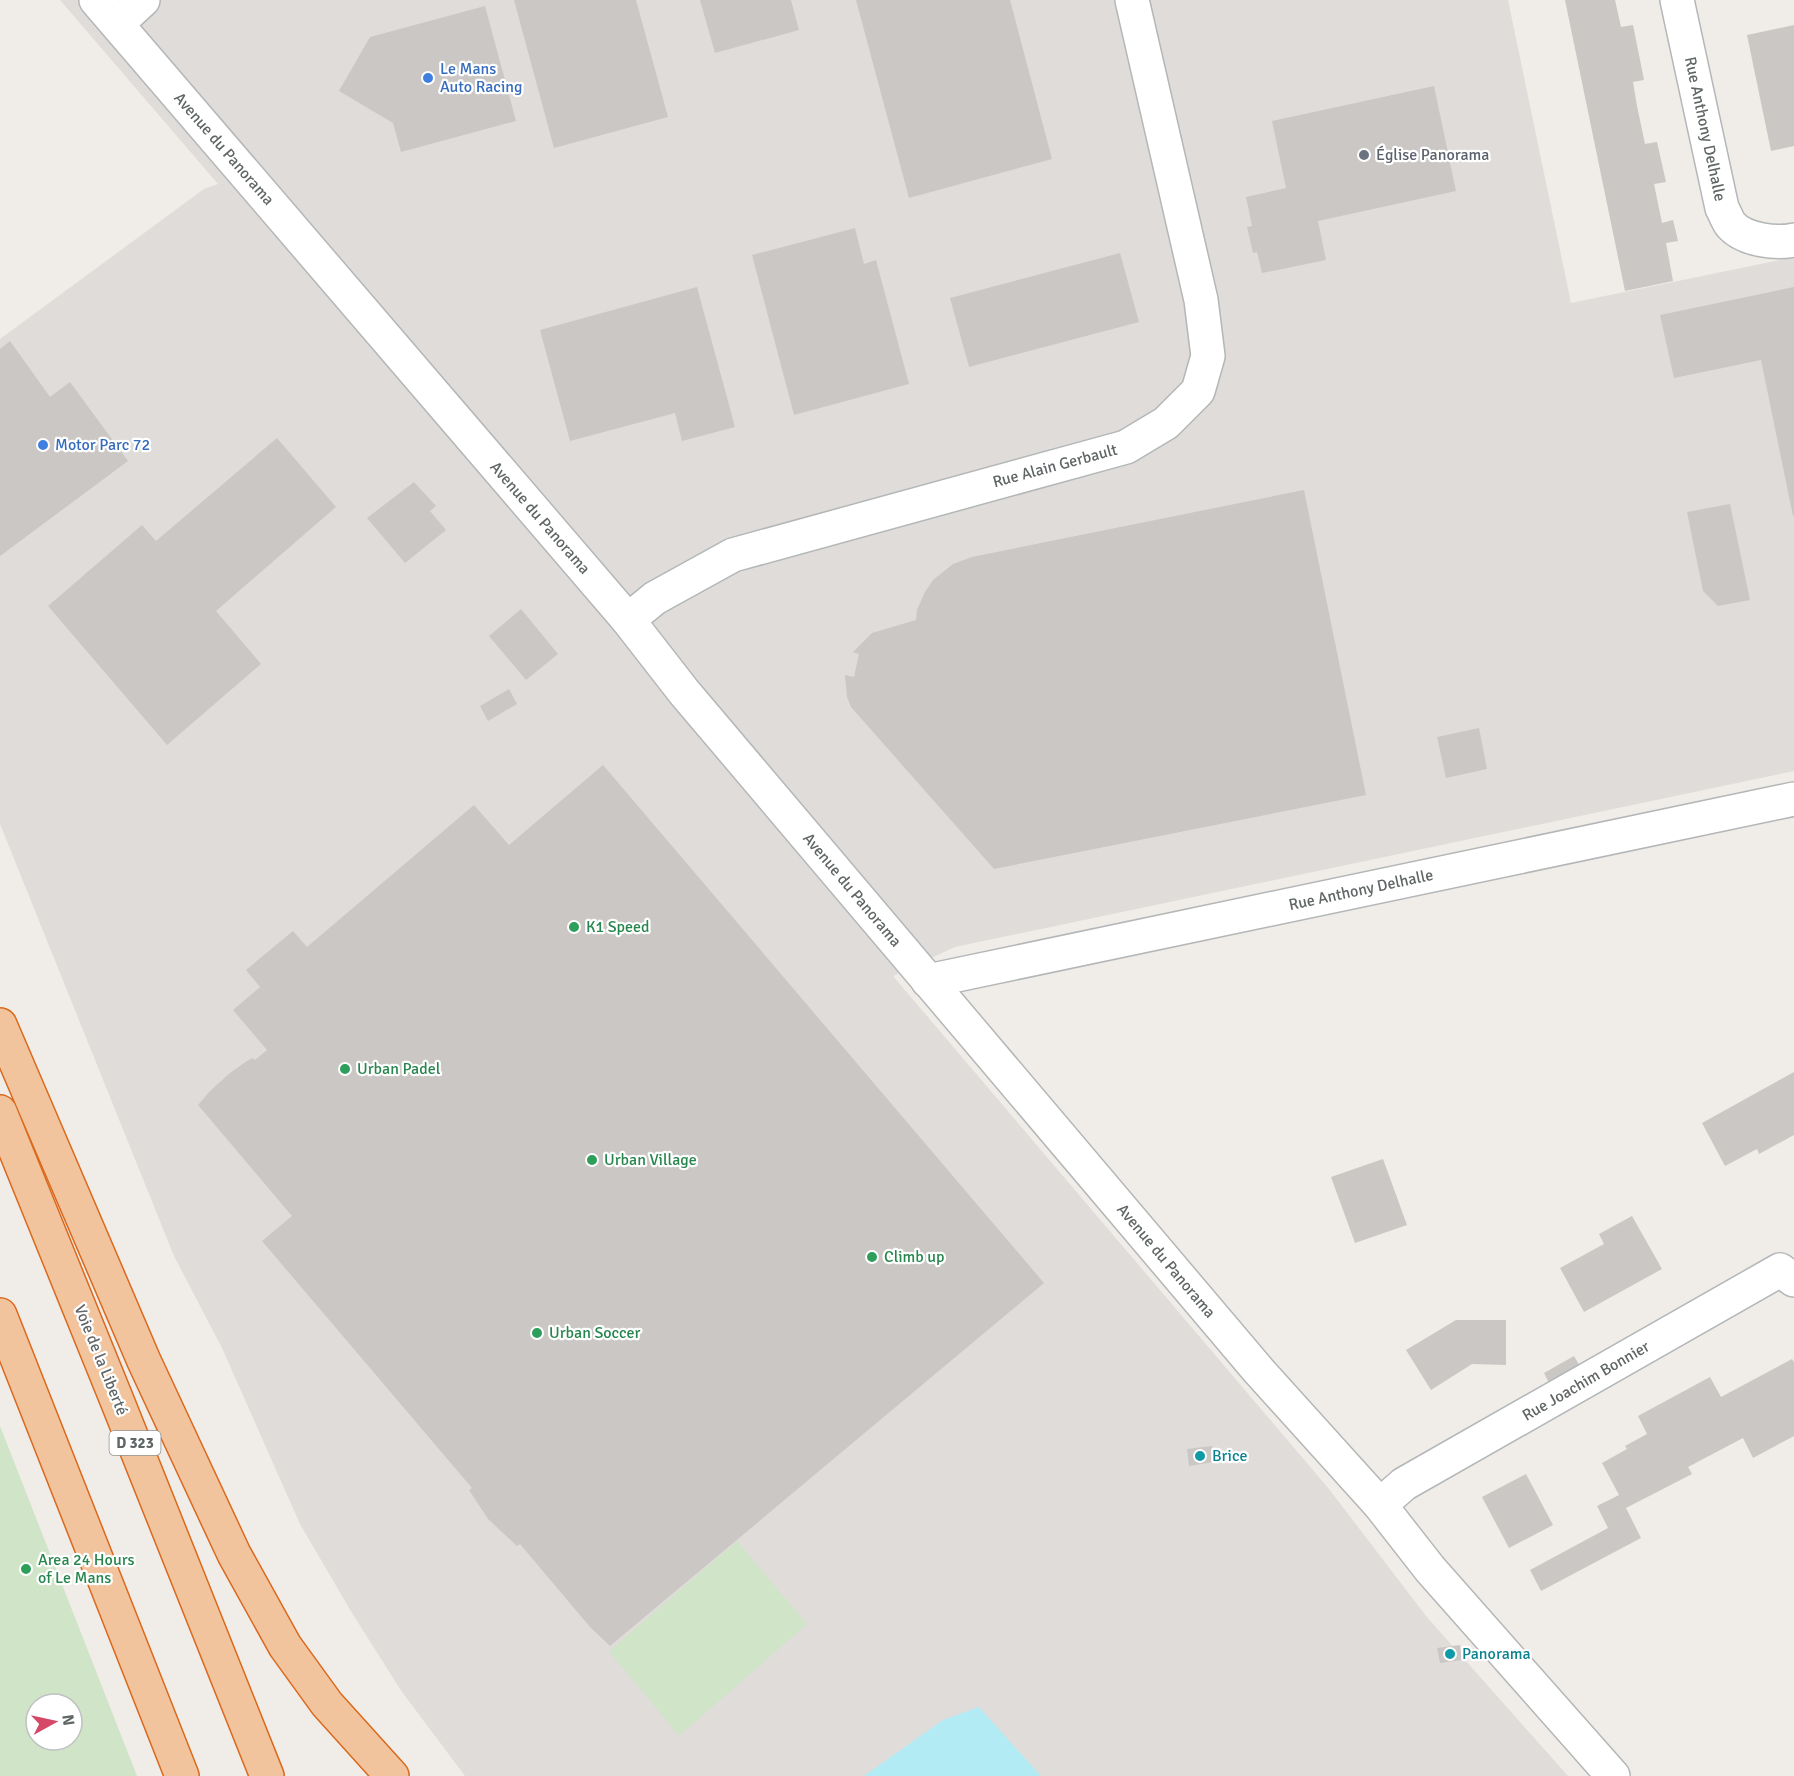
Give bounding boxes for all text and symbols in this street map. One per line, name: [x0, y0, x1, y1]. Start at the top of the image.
street label: Rue Anthony Delhalle: [1680, 55, 1730, 203]
place label: Le Mans Auto Racing: [440, 59, 522, 97]
marker: Le Mans Auto Racing: [421, 71, 435, 85]
street label: Avenue du Panorama: [170, 88, 278, 210]
place label: Église Panorama: [1376, 145, 1489, 165]
marker: Église Panorama: [1357, 148, 1371, 162]
place label: Motor Parc 72: [55, 435, 150, 455]
marker: Motor Parc 72: [36, 438, 50, 452]
street label: Rue Alain Gerbault: [991, 440, 1120, 492]
street label: Avenue du Panorama: [486, 457, 594, 579]
street label: Avenue du Panorama: [798, 829, 906, 951]
street label: Rue Anthony Delhalle: [1287, 865, 1435, 915]
place label: K1 Speed: [586, 917, 650, 937]
marker: K1 Speed: [567, 920, 581, 934]
place label: Urban Padel: [357, 1059, 441, 1079]
marker: Urban Padel: [338, 1062, 352, 1076]
place label: Urban Village: [604, 1150, 697, 1170]
marker: Urban Village: [585, 1153, 599, 1167]
street label: Avenue du Panorama: [1112, 1200, 1220, 1322]
place label: Climb up: [884, 1247, 945, 1267]
marker: Climb up: [865, 1250, 879, 1264]
street label: Voie de la Liberté: [70, 1302, 132, 1418]
place label: Urban Soccer: [549, 1323, 641, 1343]
marker: Urban Soccer: [530, 1326, 544, 1340]
street label: Rue Joachim Bonnier: [1519, 1336, 1653, 1426]
road number: D 323: [110, 1431, 160, 1455]
place label: Brice: [1212, 1446, 1247, 1466]
marker: Brice: [1193, 1449, 1207, 1463]
place label: Area 24 Hours of Le Mans: [38, 1550, 135, 1588]
marker: Area 24 Hours of Le Mans: [19, 1562, 33, 1576]
place label: Panorama: [1462, 1644, 1531, 1664]
marker: Panorama: [1443, 1647, 1457, 1661]
north arrow: [24, 1692, 84, 1752]
text: N: [57, 1713, 79, 1727]

